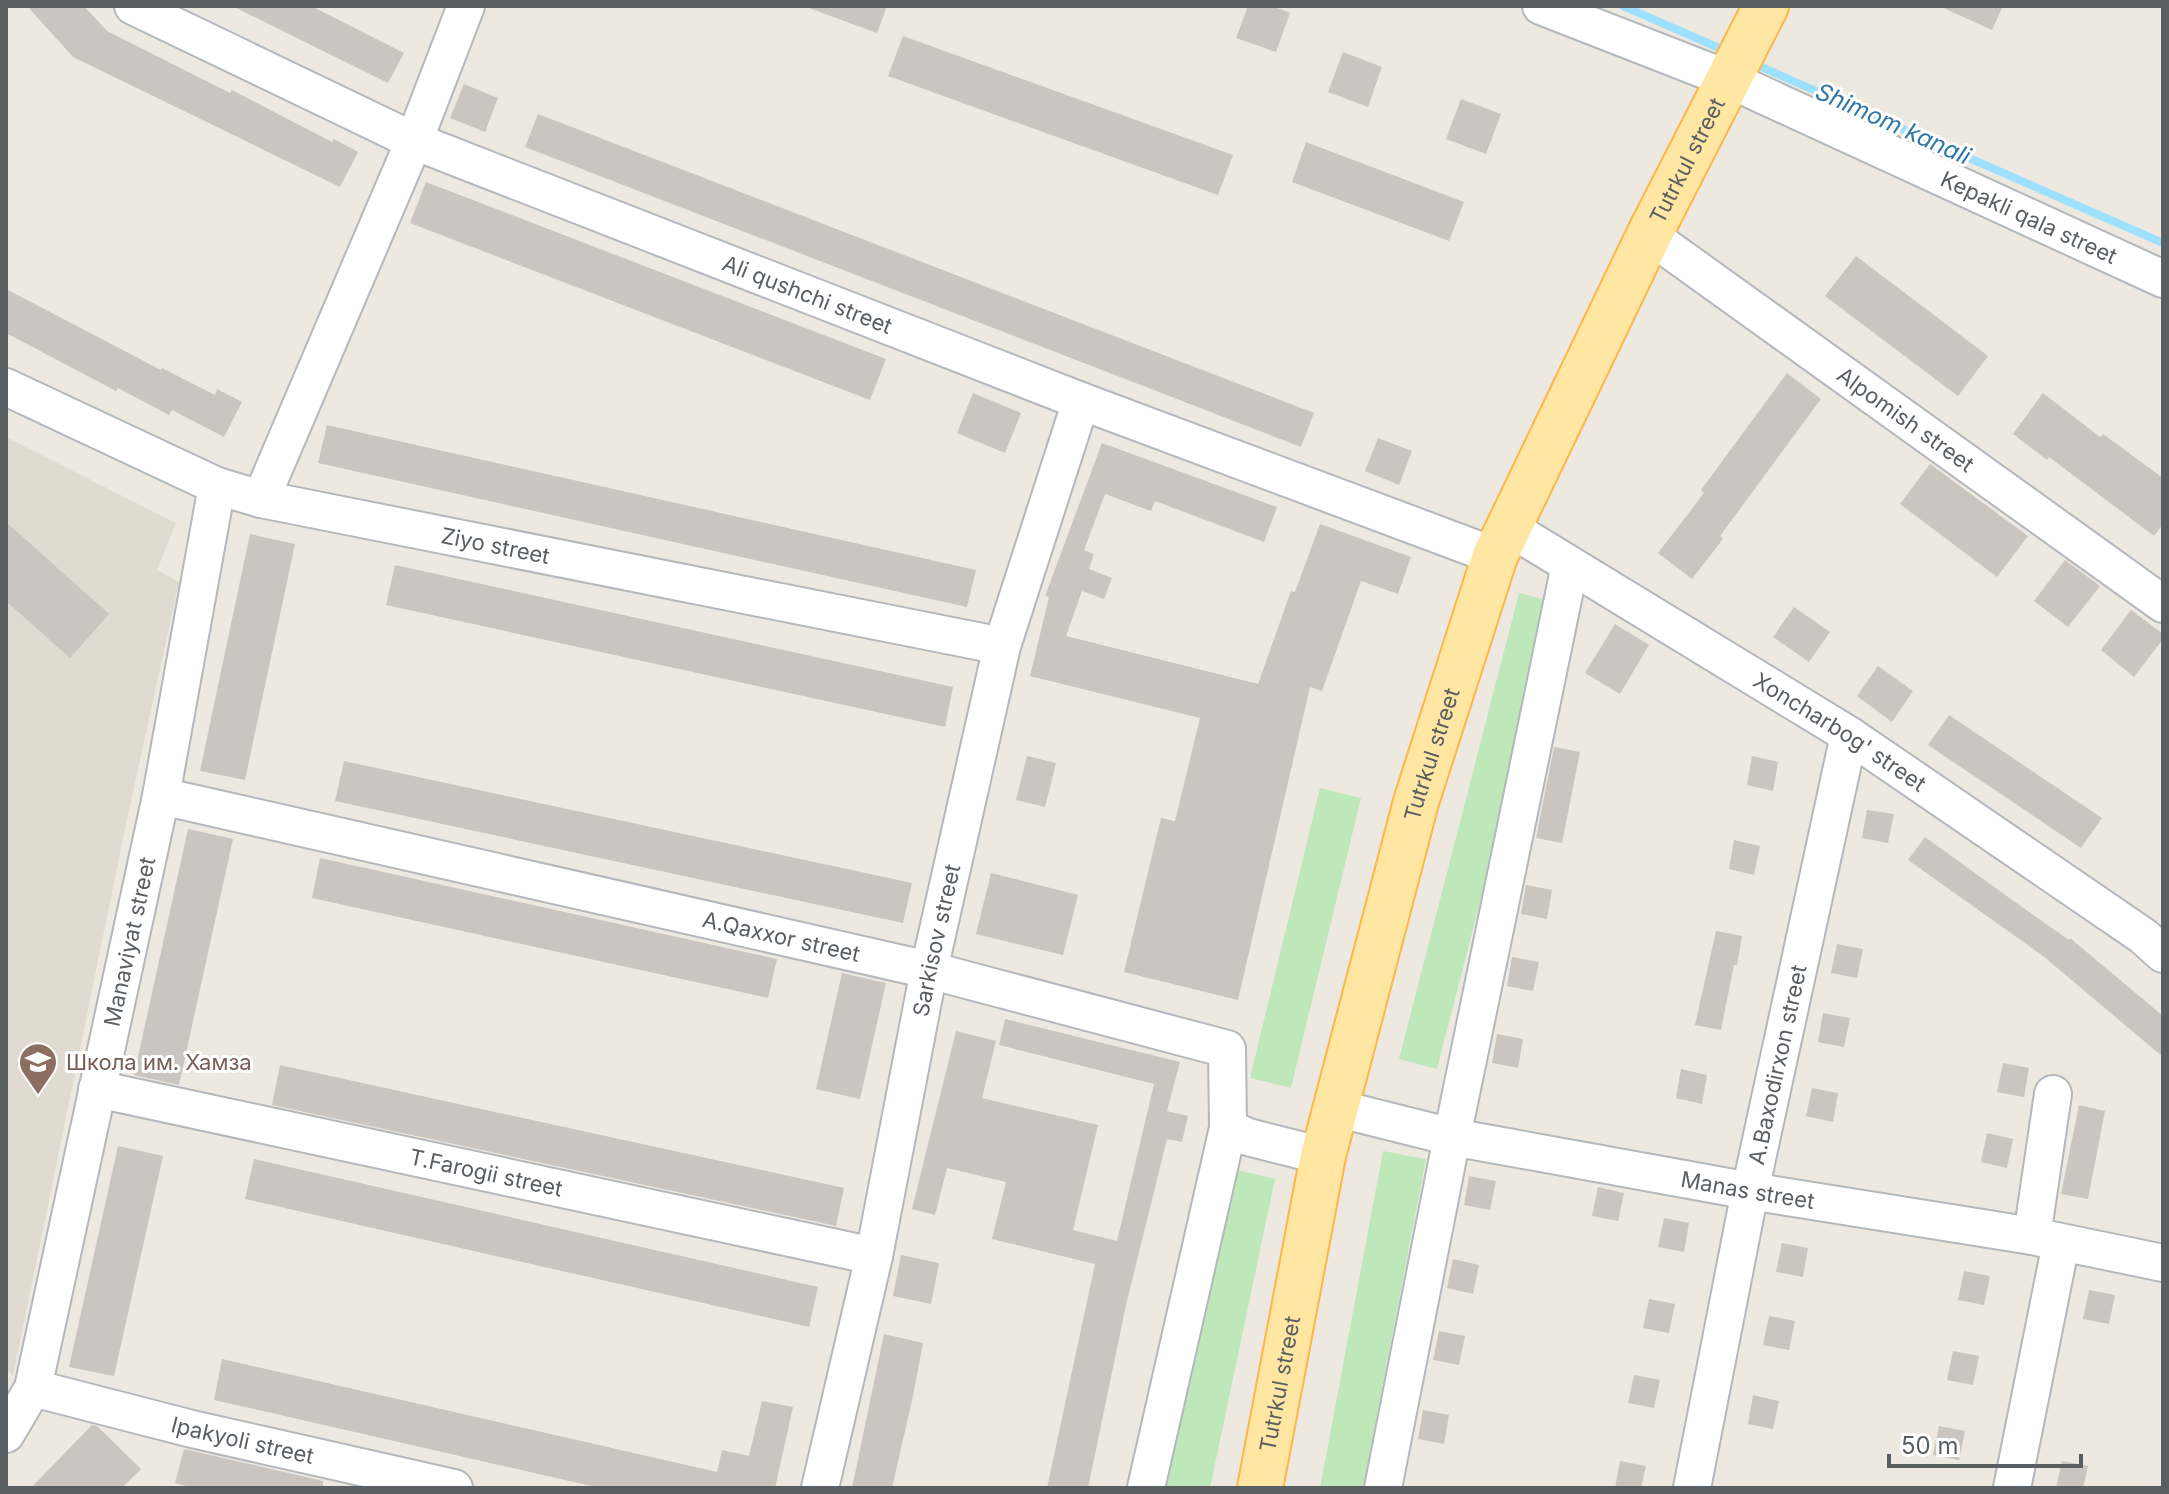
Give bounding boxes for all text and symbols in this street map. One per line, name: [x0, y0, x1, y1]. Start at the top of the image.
water label: Shimom kanali: [1811, 76, 1976, 171]
street label: Tutrkul street: [1644, 93, 1730, 228]
street label: Kepakli qala street: [1937, 166, 2121, 269]
street label: Ali qushchi street: [719, 250, 896, 339]
street label: Alpomish street: [1832, 361, 1979, 477]
street label: Ziyo street: [439, 522, 552, 569]
street label: Xoncharbog' street: [1749, 667, 1931, 797]
street label: Tutrkul street: [1399, 685, 1465, 823]
street label: Manaviyat street: [99, 855, 160, 1029]
street label: Sarkisov street: [907, 862, 965, 1019]
street label: A.Qaxxor street: [700, 906, 862, 967]
street label: A.Baxodirxon street: [1743, 962, 1812, 1167]
school or university icon: Школа им. Хамза: [17, 1041, 59, 1096]
place label: Школа им. Хамза: [66, 1049, 252, 1075]
street label: T.Farogii street: [407, 1144, 565, 1202]
street label: Manas street: [1679, 1166, 1816, 1214]
street label: Tutrkul street: [1254, 1314, 1305, 1454]
street label: Ipakyoli street: [168, 1411, 316, 1469]
scale bar: [1889, 1418, 2081, 1468]
text: 50 m: [1901, 1431, 1959, 1460]

